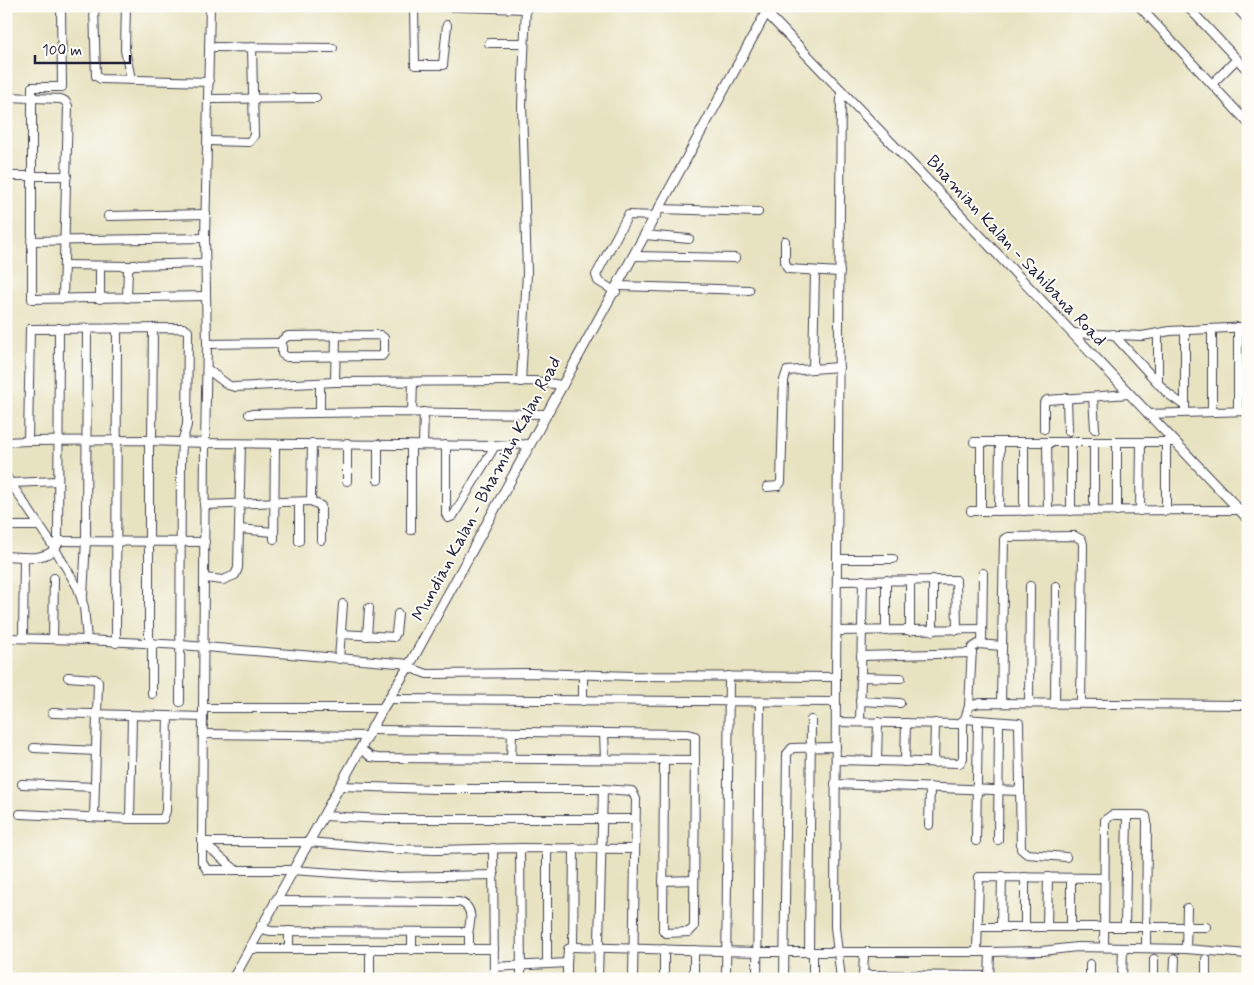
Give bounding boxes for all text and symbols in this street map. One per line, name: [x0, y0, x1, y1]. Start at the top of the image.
scale bar: [35, 32, 130, 64]
text: 100 m: [42, 41, 82, 61]
street label: Bhamian Kalan - Sahibana Road: [921, 150, 1111, 352]
street label: Mundian Kalan - Bhamian Kalan Road: [407, 353, 567, 625]

